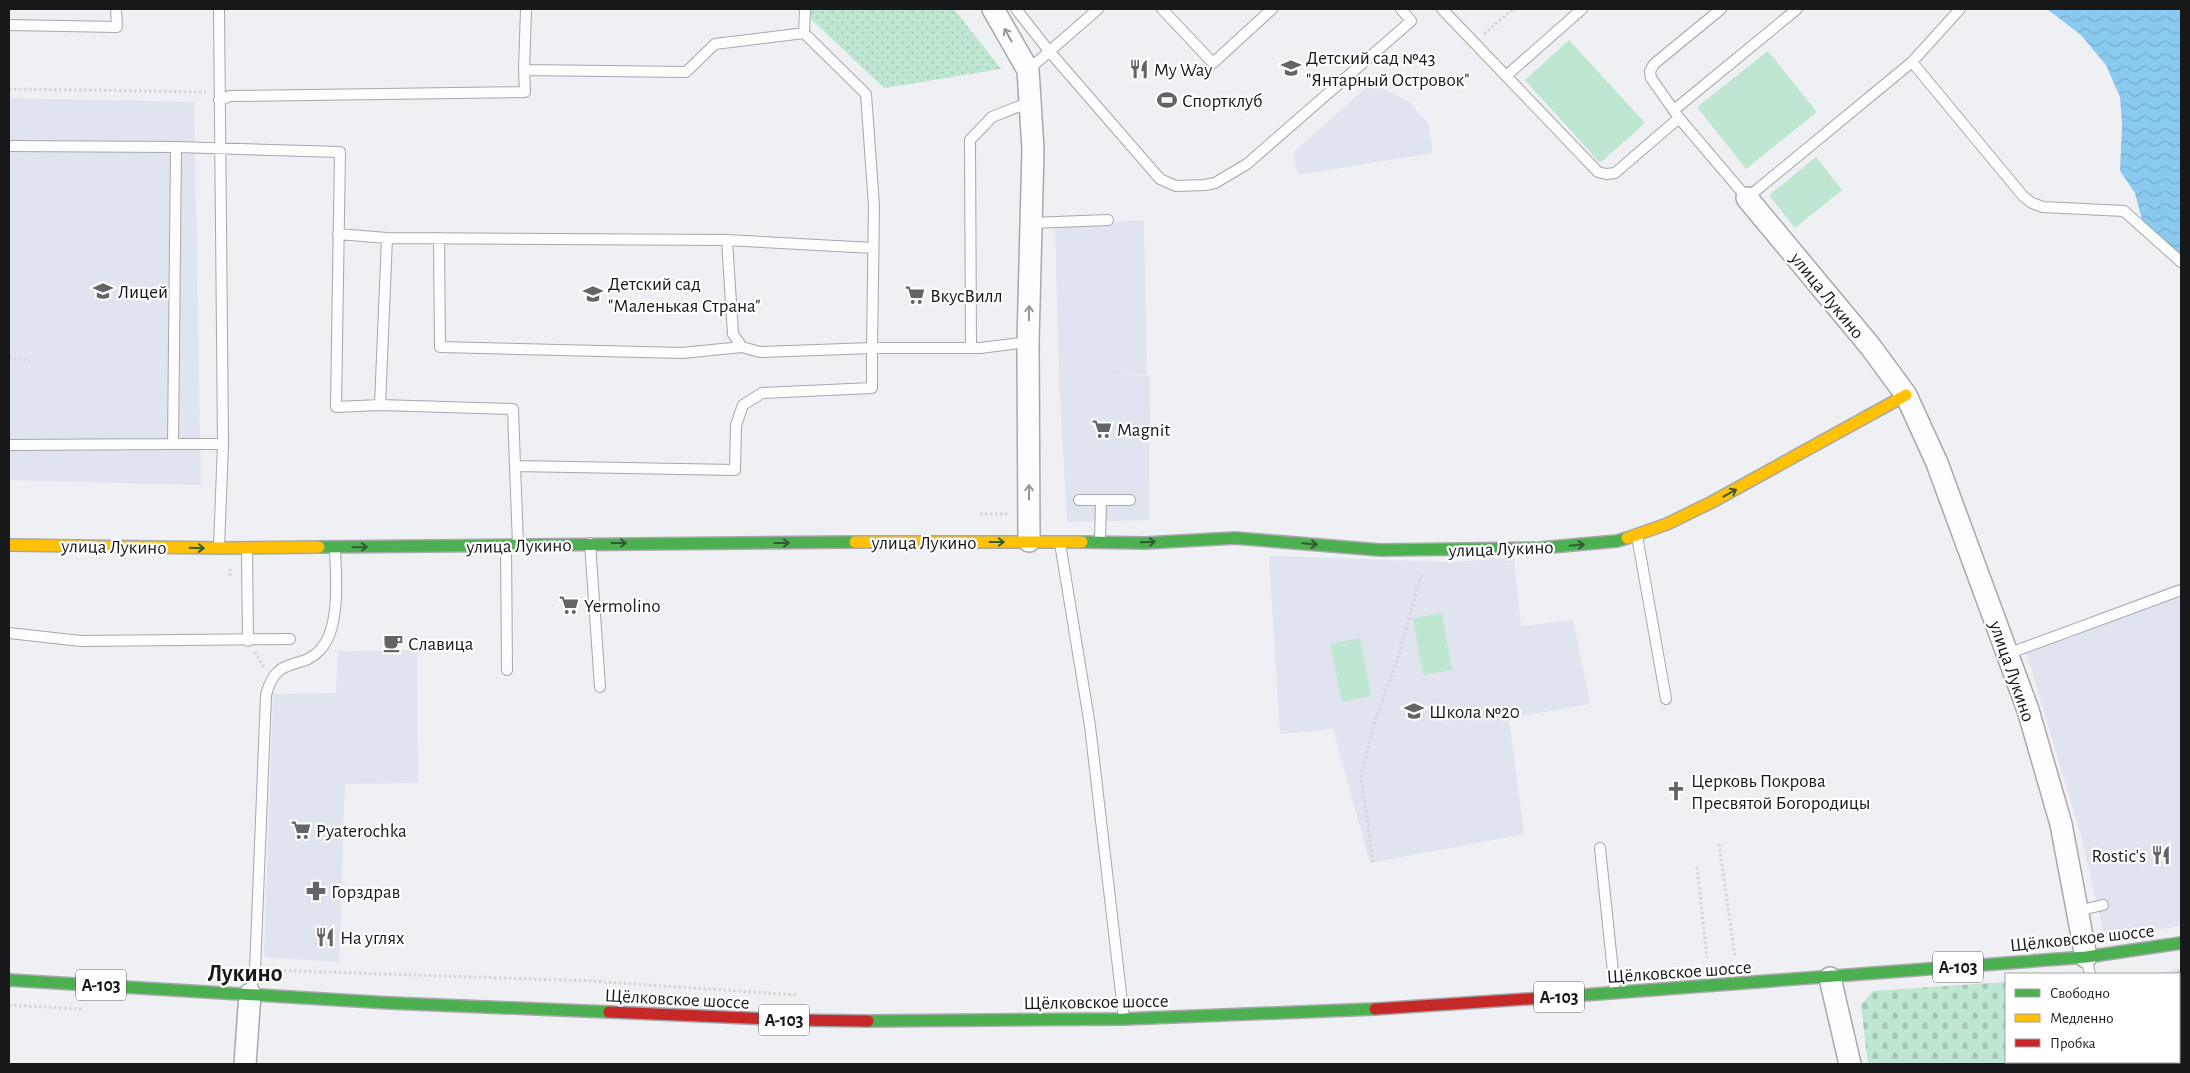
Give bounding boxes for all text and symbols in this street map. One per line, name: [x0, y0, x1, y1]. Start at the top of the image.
one-way arrow: [1003, 29, 1013, 43]
place label: Детский сад №43 "Янтарный Островок": [1306, 49, 1469, 90]
school or university icon: Детский сад №43 "Янтарный Островок": [1280, 57, 1302, 79]
restaurant icon: My Way: [1128, 58, 1150, 80]
place label: My Way: [1154, 61, 1212, 80]
sports icon: Спортклуб: [1156, 89, 1178, 111]
place label: Спортклуб: [1182, 92, 1263, 111]
street label: улица Лукино: [1786, 248, 1867, 343]
place label: Детский сад "Маленькая Страна": [608, 275, 761, 316]
school or university icon: Лицей: [92, 280, 114, 302]
place label: Лицей: [118, 283, 168, 302]
school or university icon: Детский сад "Маленькая Страна": [582, 283, 604, 305]
supermarket icon: ВкусВилл: [904, 284, 926, 306]
place label: ВкусВилл: [930, 287, 1003, 306]
one-way arrow: [1024, 305, 1034, 321]
supermarket icon: Magnit: [1091, 418, 1113, 440]
place label: Magnit: [1117, 421, 1170, 440]
one-way arrow: [1024, 485, 1034, 501]
one-way arrow: [1722, 487, 1736, 497]
street label: улица Лукино: [870, 534, 977, 553]
street label: улица Лукино: [465, 536, 572, 557]
street label: улица Лукино: [60, 537, 167, 558]
one-way arrow: [988, 537, 1004, 547]
one-way arrow: [610, 538, 627, 548]
one-way arrow: [773, 538, 789, 548]
one-way arrow: [1140, 538, 1156, 547]
street label: улица Лукино: [1447, 538, 1554, 561]
one-way arrow: [1302, 539, 1318, 549]
one-way arrow: [1569, 540, 1585, 549]
one-way arrow: [352, 542, 368, 552]
one-way arrow: [189, 543, 205, 552]
supermarket icon: Yermolino: [558, 594, 580, 616]
place label: Yermolino: [584, 597, 661, 616]
street label: улица Лукино: [1985, 618, 2038, 724]
cafe icon: Славица: [382, 632, 404, 654]
place label: Славица: [408, 635, 474, 654]
school or university icon: Школа №20: [1403, 700, 1425, 722]
place label: Школа №20: [1429, 703, 1520, 722]
place label: Церковь Покрова Пресвятой Богородицы: [1691, 772, 1871, 813]
church icon: Церковь Покрова Пресвятой Богородицы: [1665, 780, 1687, 802]
supermarket icon: Pyaterochka: [290, 819, 312, 841]
place label: Pyaterochka: [316, 822, 407, 841]
restaurant icon: Rostic's: [2150, 844, 2172, 866]
place label: Rostic's: [2092, 847, 2146, 866]
pharmacy icon: Горздрав: [305, 880, 327, 902]
place label: Горздрав: [331, 883, 400, 902]
street label: Щёлковское шоссе: [2009, 921, 2155, 956]
restaurant icon: На углях: [314, 926, 336, 948]
place label: На углях: [340, 929, 405, 948]
road number: А-103: [1933, 952, 1983, 982]
street label: Щёлковское шоссе: [1606, 958, 1752, 987]
district label: Лукино: [207, 962, 283, 986]
road number: А-103: [76, 970, 126, 1000]
legend: [2005, 973, 2180, 1063]
road number: А-103: [1534, 982, 1584, 1012]
street label: Щёлковское шоссе: [604, 986, 750, 1013]
text: Свободно: [2050, 986, 2110, 1001]
street label: Щёлковское шоссе: [1023, 992, 1169, 1013]
road number: А-103: [759, 1004, 809, 1036]
text: Медленно: [2050, 1011, 2114, 1026]
text: Пробка: [2050, 1036, 2096, 1051]

